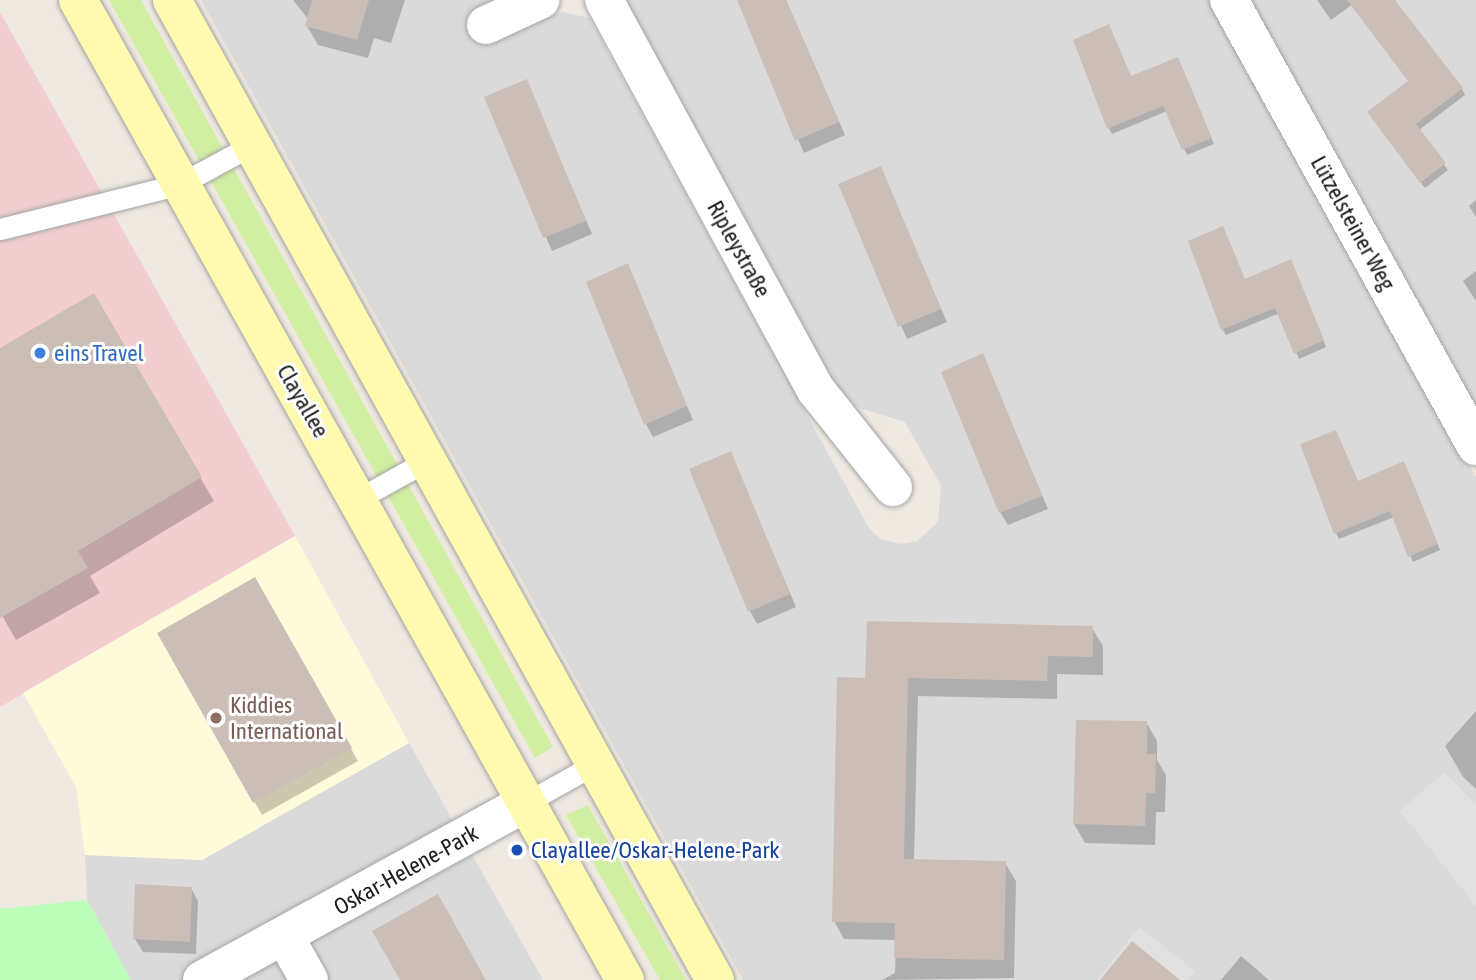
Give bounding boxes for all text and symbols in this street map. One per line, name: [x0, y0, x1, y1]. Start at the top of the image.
street label: Lützelsteiner Weg: [1305, 151, 1401, 295]
street label: Ripleystraße: [701, 196, 777, 302]
place label: eins Travel: [54, 339, 144, 367]
marker: eins Travel: [32, 345, 48, 361]
street label: Clayallee: [271, 360, 335, 442]
place label: Kiddies International: [230, 691, 343, 745]
marker: Kiddies International: [208, 710, 224, 726]
street label: Oskar-Helene-Park: [329, 819, 483, 921]
place label: Clayallee/Oskar-Helene-Park: [531, 836, 779, 864]
marker: Clayallee/Oskar-Helene-Park: [509, 842, 525, 858]

